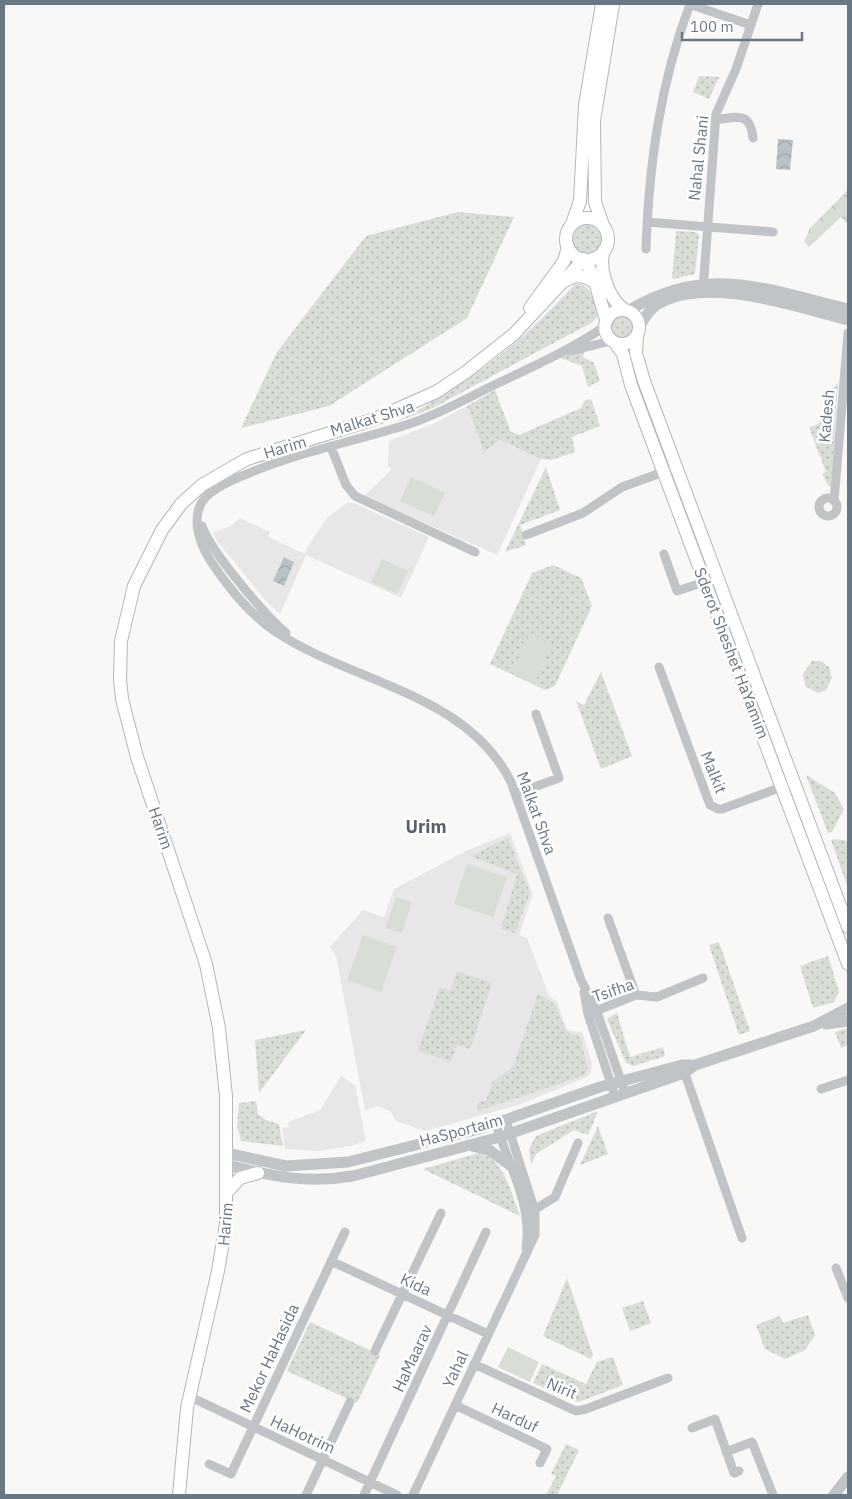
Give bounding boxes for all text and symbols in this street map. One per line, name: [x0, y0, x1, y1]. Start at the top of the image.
scale bar: [682, 10, 802, 42]
text: 100 m: [690, 17, 734, 36]
street label: Nahal Shani: [684, 114, 712, 202]
street label: Kadesh: [814, 389, 838, 443]
street label: Malkat Shva: [328, 396, 417, 440]
street label: Harim: [261, 431, 309, 463]
street label: Sderot Sheshet HaYamim: [690, 564, 774, 742]
street label: Malkit: [696, 748, 732, 796]
street label: Malkat Shva: [513, 769, 561, 858]
street label: Harim: [144, 804, 178, 852]
district label: Urim: [405, 815, 447, 838]
street label: Tsifha: [590, 973, 637, 1006]
street label: HaSportaim: [417, 1109, 505, 1151]
street label: Harim: [213, 1201, 237, 1247]
street label: Kida: [397, 1268, 435, 1300]
street label: Mekor HaHasida: [235, 1300, 303, 1416]
street label: HaMaarav: [388, 1321, 436, 1395]
street label: Yahal: [438, 1347, 472, 1391]
street label: Nirit: [544, 1373, 580, 1403]
street label: Harduf: [488, 1398, 542, 1436]
street label: HaHotrim: [267, 1410, 339, 1458]

